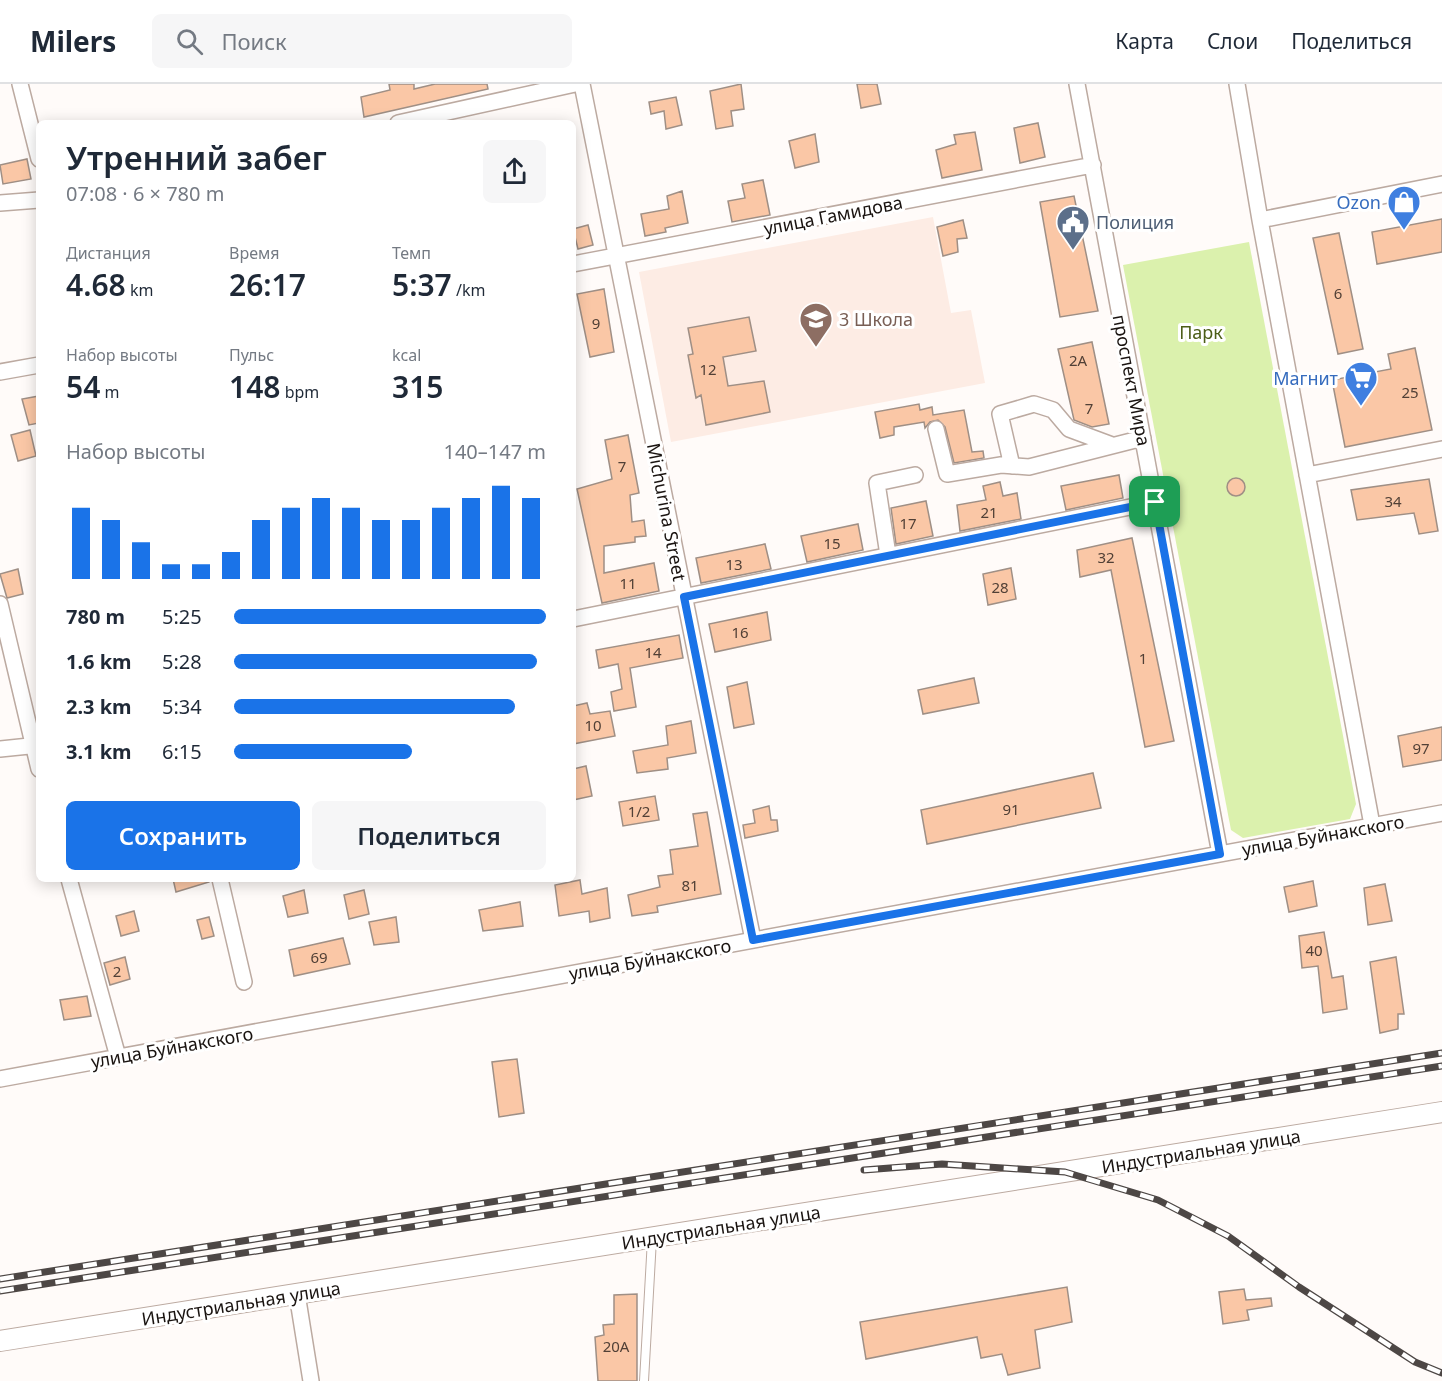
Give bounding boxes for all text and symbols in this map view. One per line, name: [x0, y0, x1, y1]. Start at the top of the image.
search box: [152, 14, 572, 68]
text: Milers: [30, 22, 116, 60]
icon: search: [173, 25, 206, 58]
text: Поиск: [221, 26, 287, 56]
text: Карта: [1115, 27, 1174, 55]
text: Слои: [1207, 27, 1258, 55]
text: Поделиться: [1291, 27, 1412, 55]
text: Утренний забег: [66, 135, 327, 180]
button: share: [483, 140, 546, 203]
text: 07:08 · 6 × 780 m: [66, 180, 224, 207]
shop icon: Ozon: [1386, 184, 1422, 231]
street label: улица Гамидова: [762, 190, 904, 240]
place label: Ozon: [1336, 190, 1381, 214]
public building icon: Полиция: [1055, 204, 1091, 251]
place label: Полиция: [1096, 210, 1174, 234]
text: Дистанция: [66, 242, 151, 264]
text: Время: [229, 242, 279, 264]
text: Темп: [392, 242, 431, 264]
text: 4.68: [66, 264, 126, 305]
text: 26:17: [229, 264, 306, 305]
text: 5:37: [392, 264, 452, 305]
text: km: [126, 279, 153, 301]
text: /km: [452, 279, 485, 301]
house number: 6: [1334, 283, 1342, 303]
school or university icon: 3 Школа: [798, 301, 834, 348]
place label: 3 Школа: [839, 307, 913, 331]
street label: проспект Мира: [1108, 312, 1156, 448]
house number: 9: [592, 313, 600, 333]
park label: Парк: [1179, 320, 1223, 344]
text: Набор высоты: [66, 344, 178, 366]
text: Пульс: [229, 344, 274, 366]
text: kcal: [392, 344, 421, 366]
house number: 2А: [1069, 350, 1088, 370]
house number: 12: [699, 359, 717, 379]
supermarket icon: Магнит: [1343, 360, 1379, 407]
text: 54: [66, 366, 100, 407]
text: 148: [229, 366, 280, 407]
text: 315: [392, 366, 443, 407]
place label: Магнит: [1273, 366, 1339, 390]
text: m: [100, 381, 119, 403]
text: bpm: [280, 381, 319, 403]
house number: 25: [1401, 382, 1419, 402]
house number: 7: [1085, 398, 1093, 418]
text: Набор высоты: [66, 438, 205, 465]
text: 140–147 m: [443, 438, 546, 465]
street label: Michurina Street: [642, 441, 692, 584]
house number: 7: [618, 456, 626, 476]
pin: [1129, 476, 1180, 527]
icon: arrive: [1138, 485, 1171, 518]
house number: 34: [1384, 491, 1402, 511]
house number: 21: [980, 502, 998, 522]
house number: 17: [899, 513, 917, 533]
house number: 15: [823, 533, 841, 553]
house number: 32: [1097, 547, 1115, 567]
house number: 13: [725, 554, 743, 574]
house number: 11: [619, 573, 637, 593]
house number: 28: [991, 577, 1009, 597]
text: 780 m: [66, 603, 125, 630]
text: 5:25: [162, 603, 202, 630]
house number: 16: [731, 622, 749, 642]
house number: 14: [644, 642, 662, 662]
text: 1.6 km: [66, 648, 132, 675]
text: 5:28: [162, 648, 202, 675]
house number: 1: [1139, 648, 1147, 668]
text: 2.3 km: [66, 693, 132, 720]
text: 5:34: [162, 693, 202, 720]
house number: 10: [584, 715, 602, 735]
text: 3.1 km: [66, 738, 132, 765]
text: 6:15: [162, 738, 202, 765]
house number: 97: [1412, 738, 1430, 758]
house number: 91: [1002, 799, 1020, 819]
button: Сохранить: [66, 801, 300, 870]
button: Поделиться: [312, 801, 546, 870]
house number: 1/2: [628, 801, 650, 821]
street label: улица Буйнакского: [1240, 809, 1406, 861]
house number: 81: [681, 875, 699, 895]
street label: улица Буйнакского: [567, 933, 733, 985]
house number: 40: [1305, 940, 1323, 960]
house number: 69: [310, 947, 328, 967]
house number: 2: [113, 961, 121, 981]
street label: улица Буйнакского: [89, 1021, 255, 1073]
street label: Индустриальная улица: [1100, 1123, 1302, 1179]
street label: Индустриальная улица: [620, 1199, 822, 1255]
street label: Индустриальная улица: [140, 1275, 342, 1331]
house number: 20А: [603, 1336, 630, 1356]

